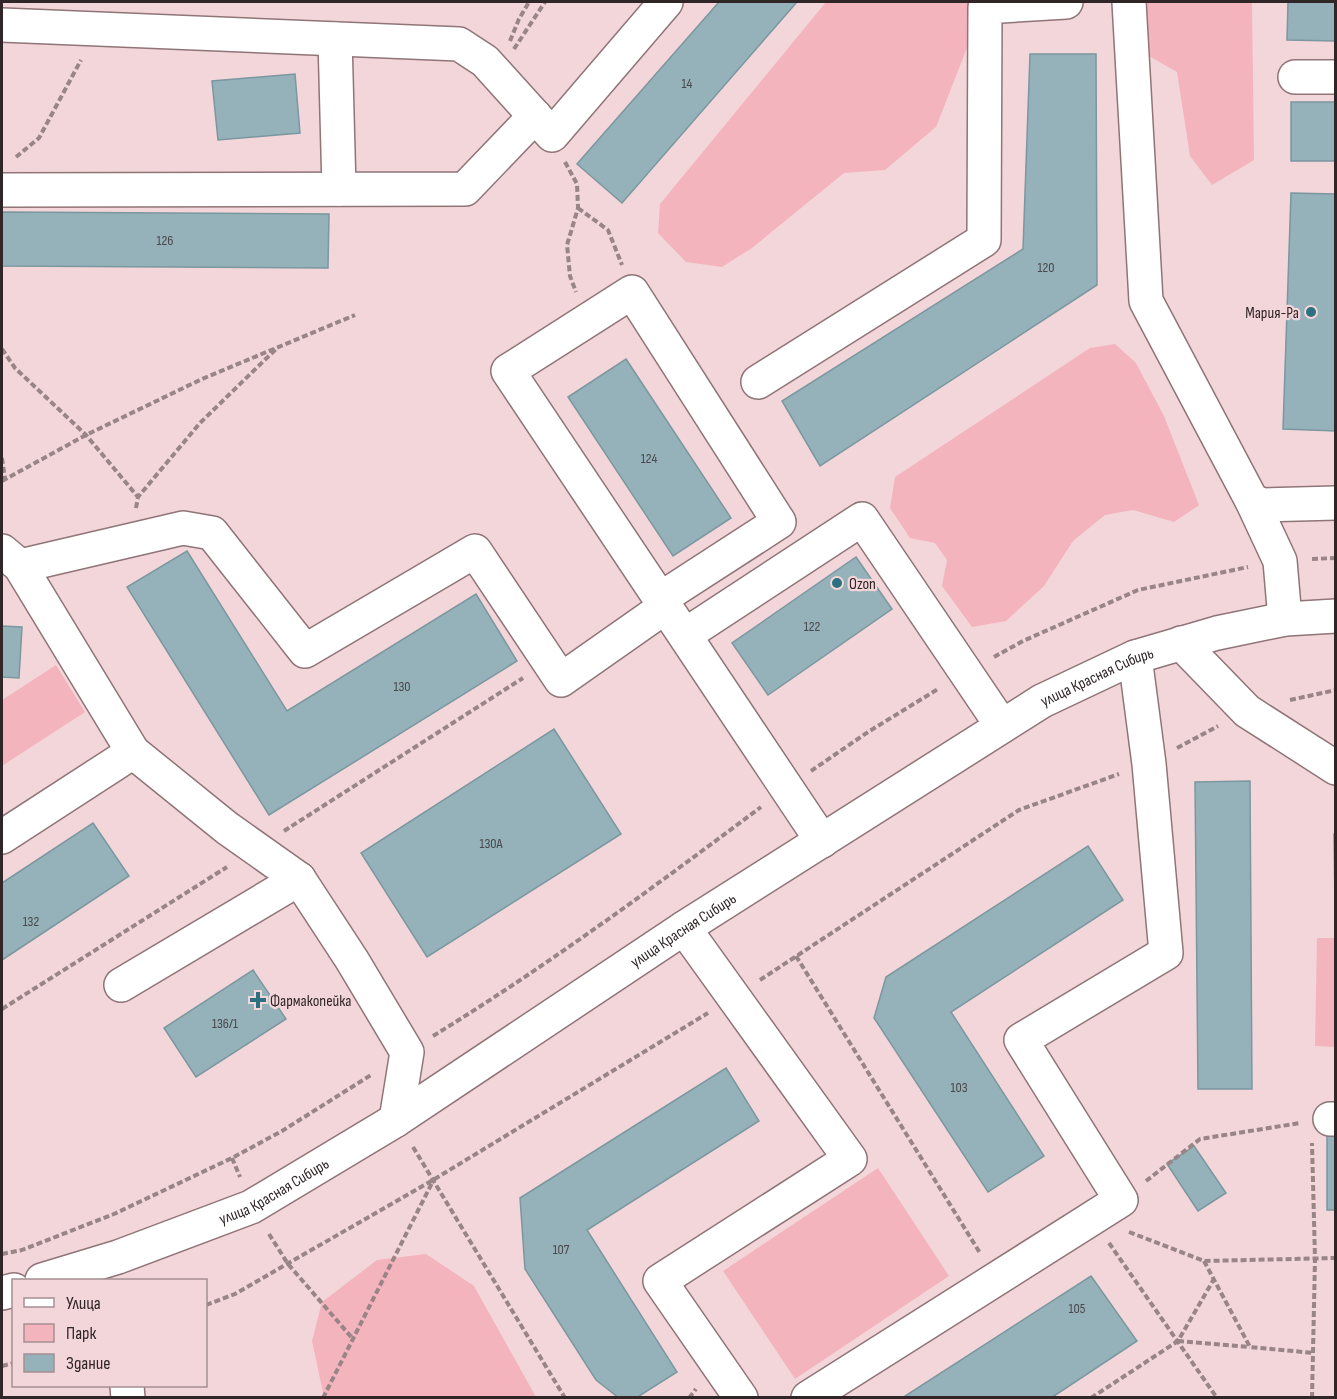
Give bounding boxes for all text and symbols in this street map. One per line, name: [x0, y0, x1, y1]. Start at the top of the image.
house number: 14: [682, 75, 693, 92]
house number: 126: [157, 232, 173, 249]
house number: 120: [1037, 259, 1055, 276]
place label: Мария-Ра: [1245, 304, 1299, 323]
marker: Мария-Ра: [1304, 305, 1318, 319]
house number: 124: [641, 450, 657, 467]
place label: Ozon: [849, 575, 876, 594]
marker: Ozon: [830, 576, 844, 590]
house number: 122: [804, 618, 821, 635]
street label: улица Красная Сибирь: [1038, 644, 1156, 711]
house number: 130: [393, 678, 411, 695]
house number: 130А: [480, 835, 503, 852]
street label: улица Красная Сибирь: [627, 889, 740, 972]
house number: 132: [23, 913, 39, 930]
place label: Фармакопейка: [270, 992, 351, 1011]
marker: Фармакопейка: [251, 993, 265, 1007]
house number: 136/1: [212, 1015, 238, 1032]
house number: 103: [950, 1079, 968, 1096]
street label: улица Красная Сибирь: [217, 1154, 333, 1229]
house number: 107: [553, 1241, 570, 1258]
legend: [12, 1279, 207, 1387]
text: Улица: [66, 1293, 101, 1314]
house number: 105: [1069, 1300, 1086, 1317]
text: Парк: [66, 1323, 97, 1344]
text: Здание: [66, 1353, 111, 1374]

